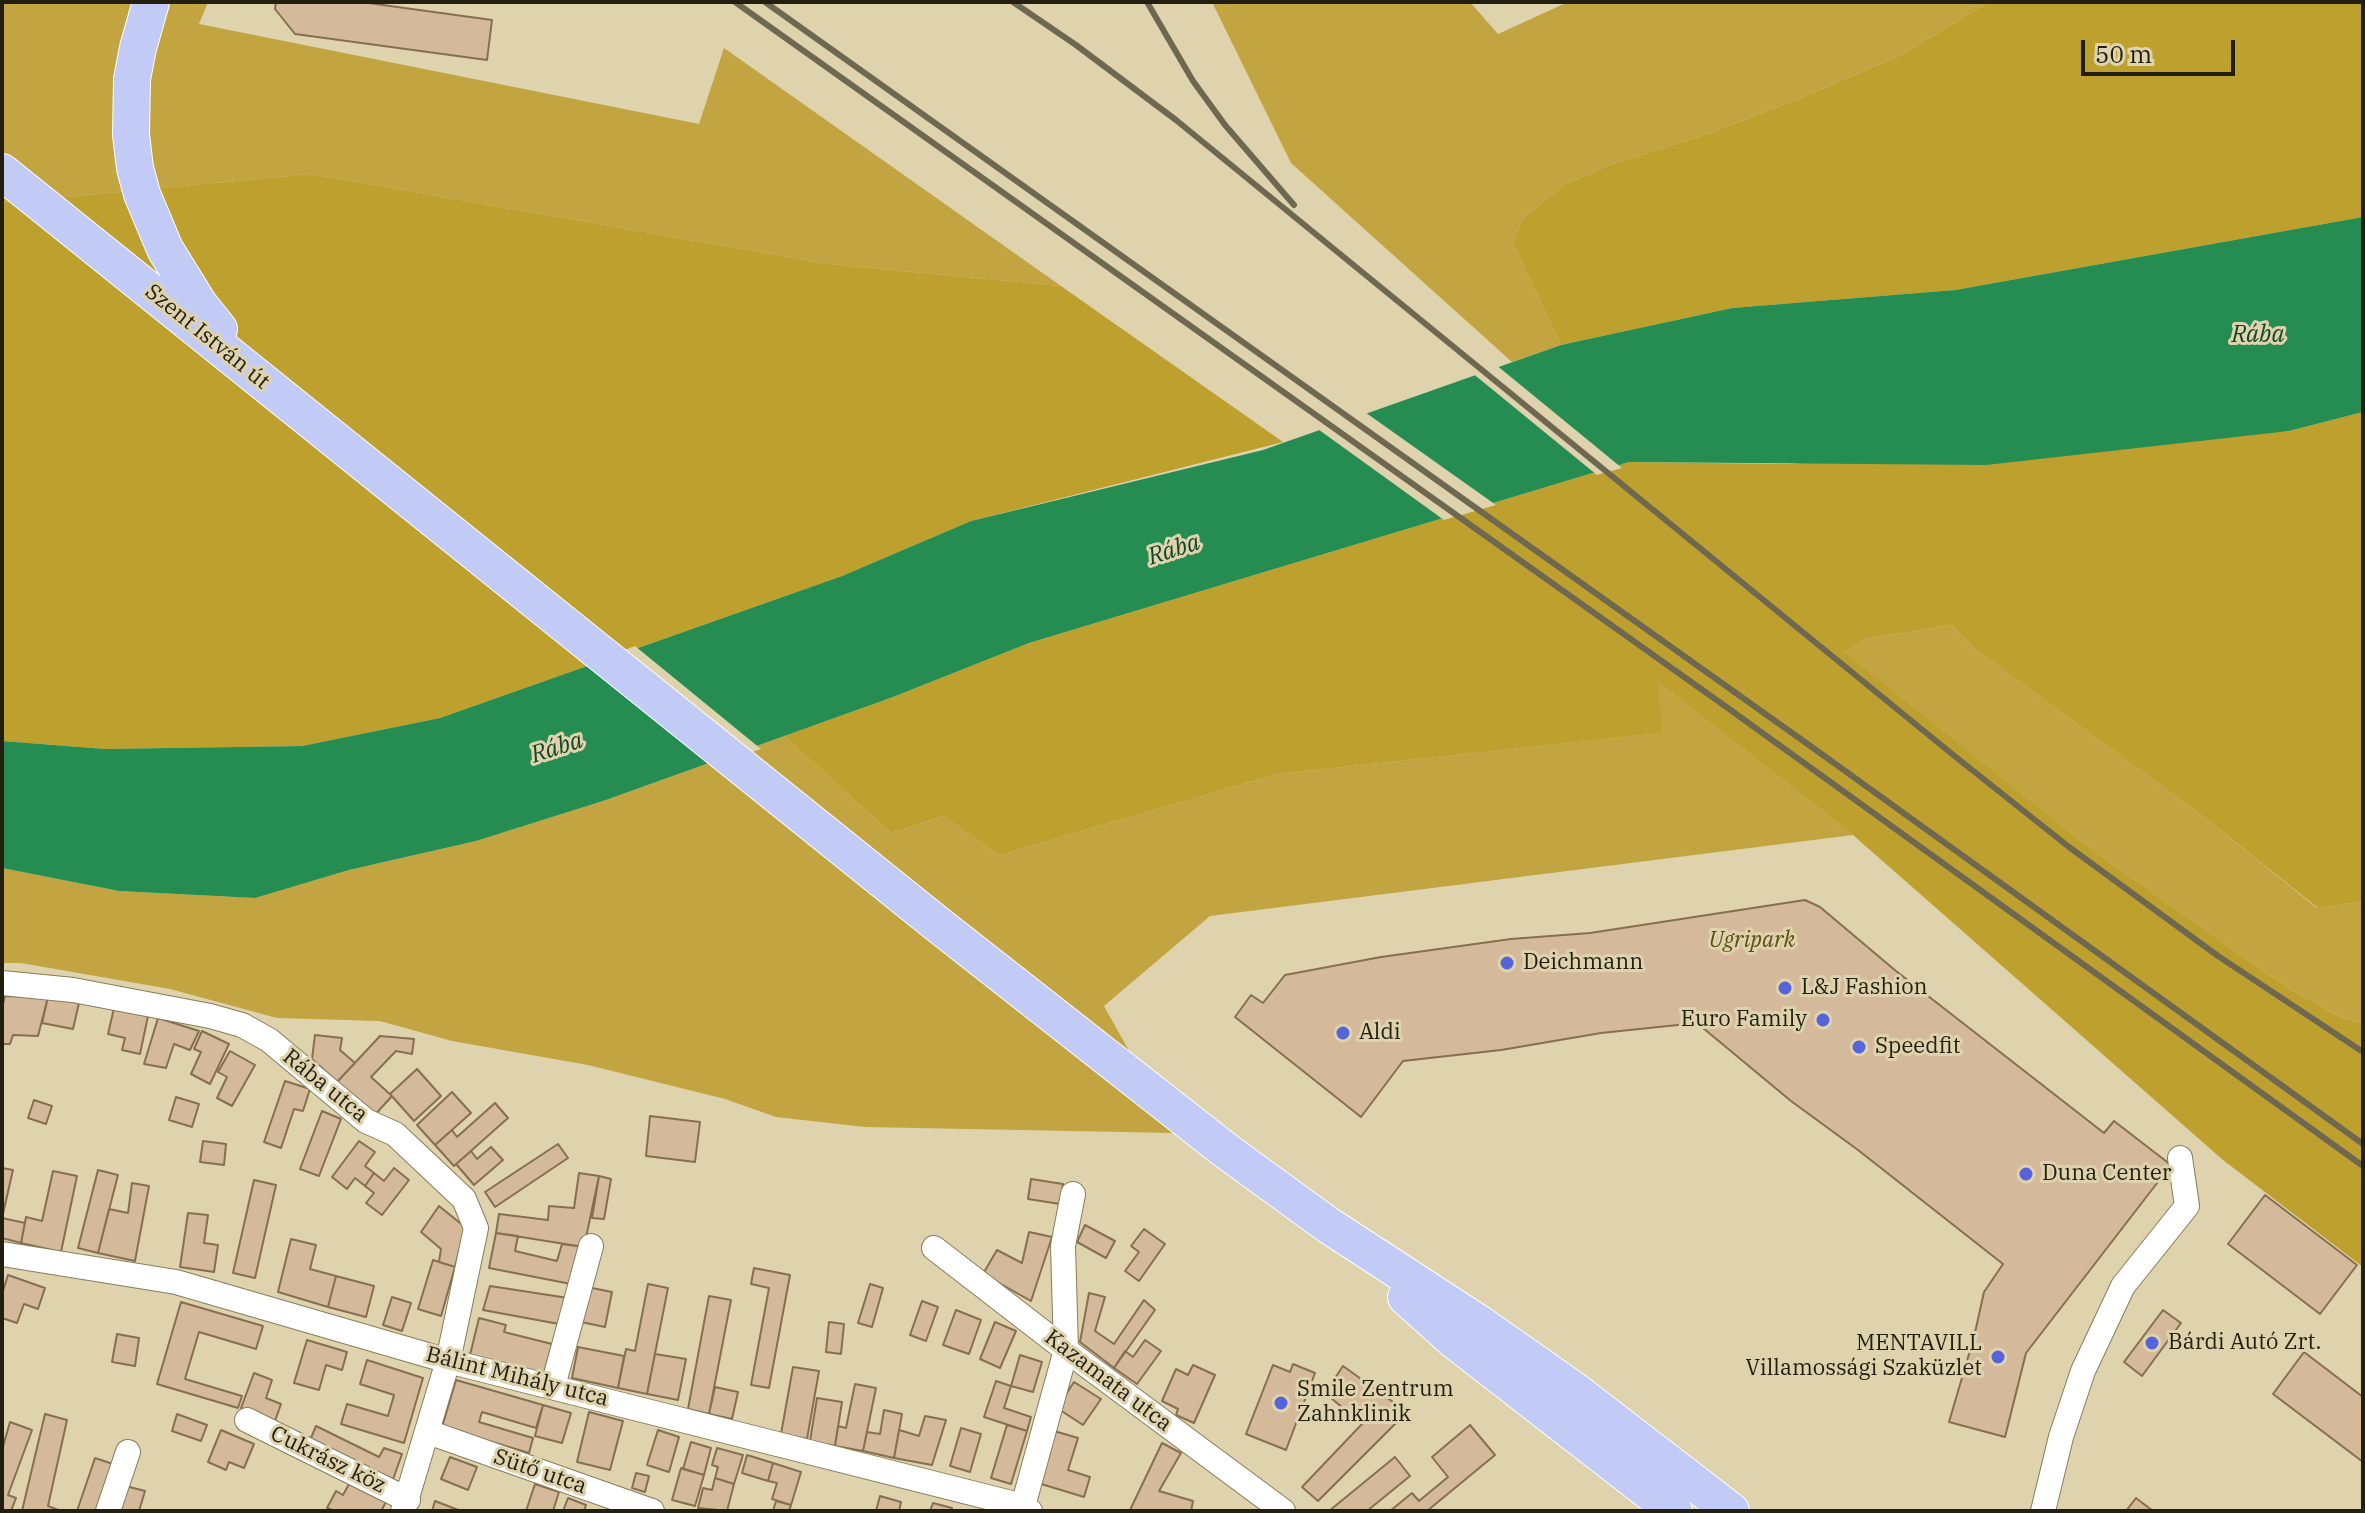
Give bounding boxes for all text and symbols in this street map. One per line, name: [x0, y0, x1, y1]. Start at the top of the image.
scale bar: [2085, 24, 2239, 74]
text: 50 m: [2095, 38, 2152, 70]
street label: Szent István út: [139, 279, 275, 395]
water label: Rába: [2231, 321, 2285, 349]
water label: Rába: [1144, 528, 1204, 572]
water label: Rába: [527, 726, 587, 770]
park label: Ugripark: [1709, 928, 1795, 954]
place label: Deichmann: [1523, 950, 1643, 976]
marker: Deichmann: [1498, 954, 1516, 972]
place label: L&J Fashion: [1801, 975, 1928, 1001]
marker: L&J Fashion: [1776, 979, 1794, 997]
place label: Euro Family: [1681, 1007, 1807, 1033]
marker: Euro Family: [1814, 1011, 1832, 1029]
place label: Aldi: [1359, 1020, 1401, 1046]
marker: Aldi: [1334, 1024, 1352, 1042]
place label: Speedfit: [1875, 1034, 1960, 1060]
marker: Speedfit: [1850, 1038, 1868, 1056]
street label: Rába utca: [277, 1044, 373, 1128]
place label: Duna Center: [2042, 1161, 2172, 1187]
marker: Duna Center: [2017, 1165, 2035, 1183]
street label: Kazamata utca: [1039, 1324, 1177, 1438]
place label: Bárdi Autó Zrt.: [2168, 1330, 2321, 1356]
place label: MENTAVILL Villamossági Szaküzlet: [1746, 1331, 1982, 1382]
marker: Bárdi Autó Zrt.: [2143, 1334, 2161, 1352]
street label: Bálint Mihály utca: [423, 1342, 611, 1412]
marker: MENTAVILL Villamossági Szaküzlet: [1989, 1348, 2007, 1366]
place label: Smile Zentrum Zahnklinik: [1297, 1377, 1454, 1428]
marker: Smile Zentrum Zahnklinik: [1272, 1394, 1290, 1412]
street label: Cukrász köz: [266, 1421, 390, 1499]
street label: Sütő utca: [490, 1444, 590, 1500]

